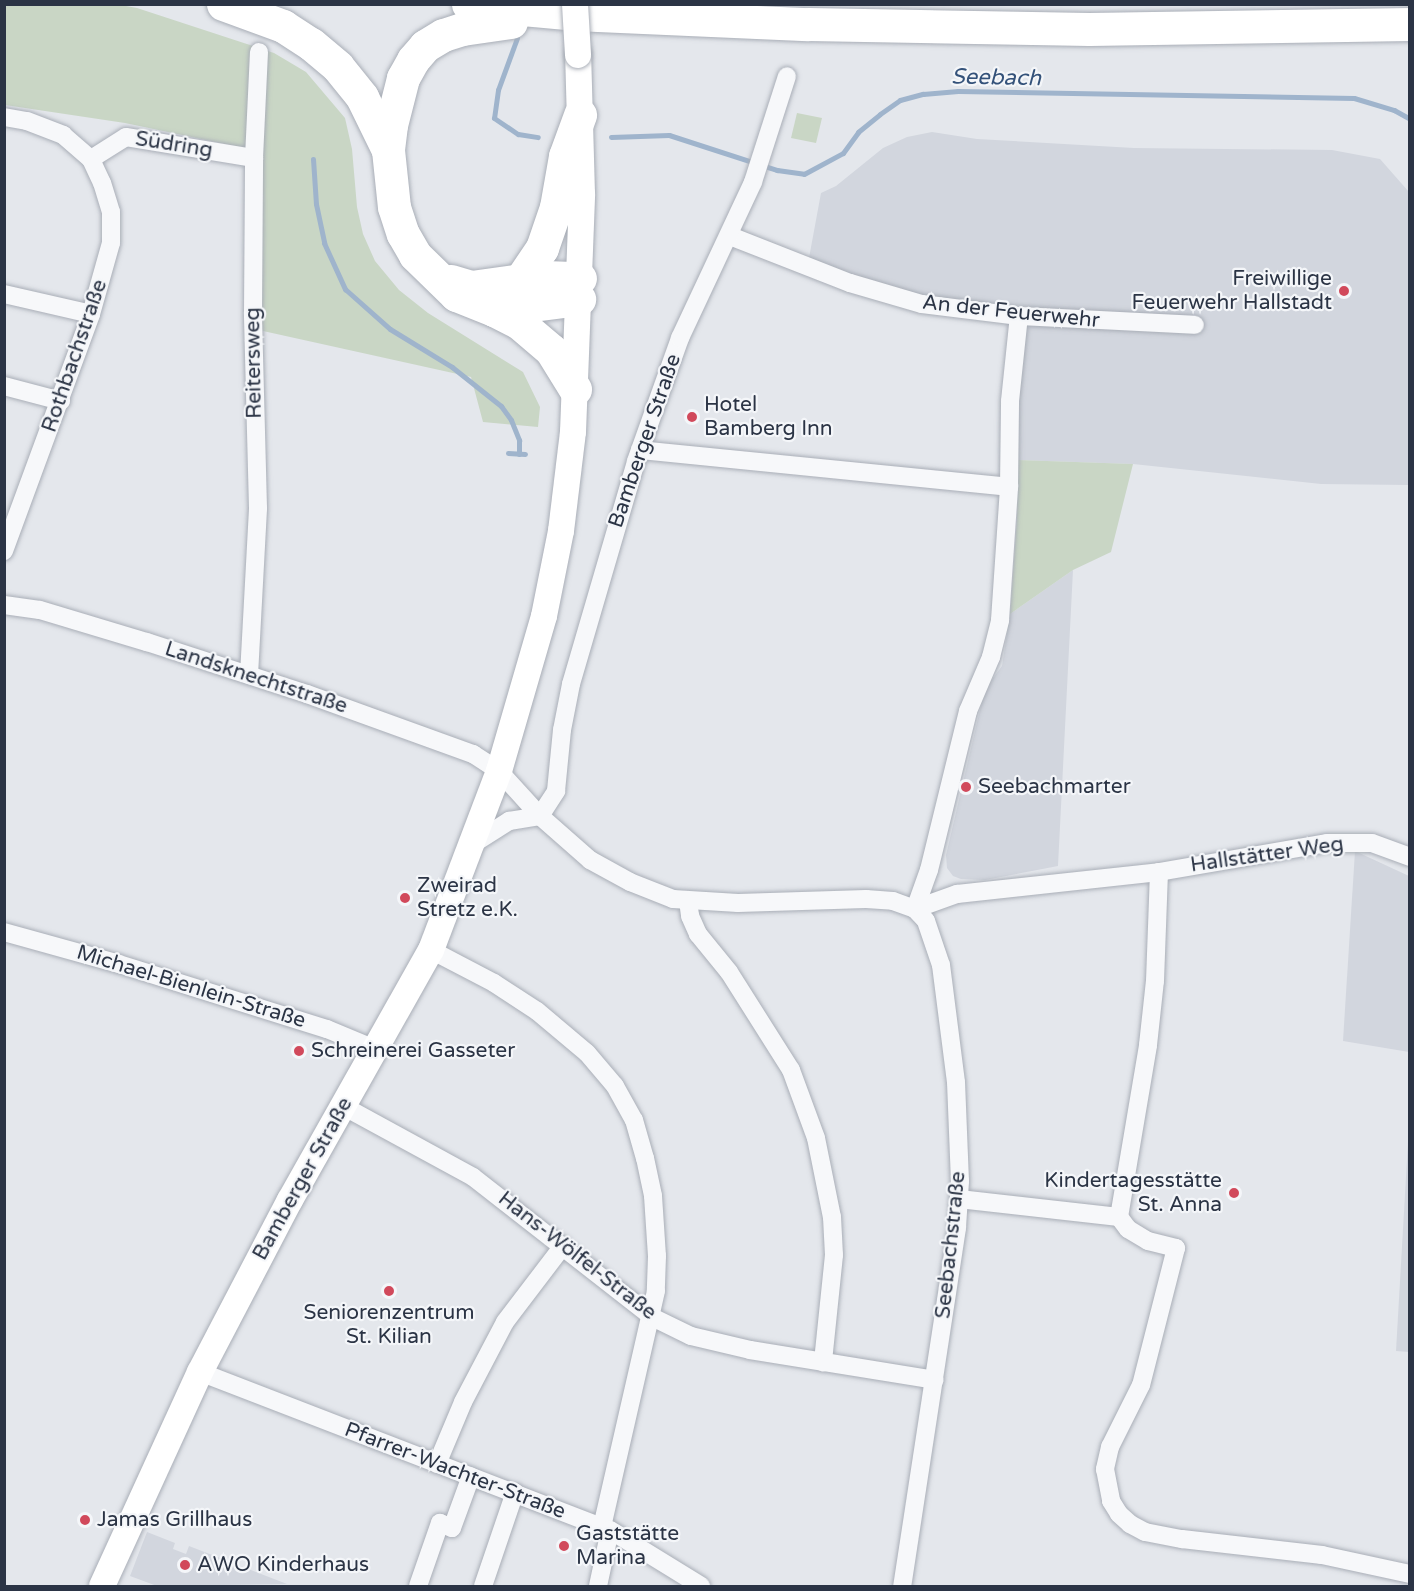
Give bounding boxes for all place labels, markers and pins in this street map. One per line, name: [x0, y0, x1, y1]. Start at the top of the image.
place label: Freiwillige Feuerwehr Hallstadt: [1132, 266, 1332, 316]
marker: Freiwillige Feuerwehr Hallstadt: [1337, 284, 1351, 298]
place label: Hotel Bamberg Inn: [704, 392, 833, 442]
marker: Hotel Bamberg Inn: [685, 410, 699, 424]
place label: Seebachmarter: [978, 774, 1131, 800]
marker: Seebachmarter: [959, 780, 973, 794]
place label: Zweirad Stretz e.K.: [417, 873, 518, 923]
marker: Zweirad Stretz e.K.: [398, 891, 412, 905]
place label: Schreinerei Gasseter: [311, 1038, 515, 1064]
marker: Schreinerei Gasseter: [292, 1044, 306, 1058]
place label: Kindertagesstätte St. Anna: [1044, 1168, 1222, 1218]
marker: Kindertagesstätte St. Anna: [1227, 1186, 1241, 1200]
marker: Seniorenzentrum St. Kilian: [382, 1284, 396, 1298]
place label: Seniorenzentrum St. Kilian: [303, 1300, 475, 1350]
place label: Jamas Grillhaus: [97, 1507, 252, 1533]
marker: Jamas Grillhaus: [78, 1513, 92, 1527]
place label: Gaststätte Marina: [576, 1521, 679, 1571]
marker: Gaststätte Marina: [557, 1539, 571, 1553]
place label: AWO Kinderhaus: [197, 1552, 369, 1578]
marker: AWO Kinderhaus: [178, 1558, 192, 1572]

